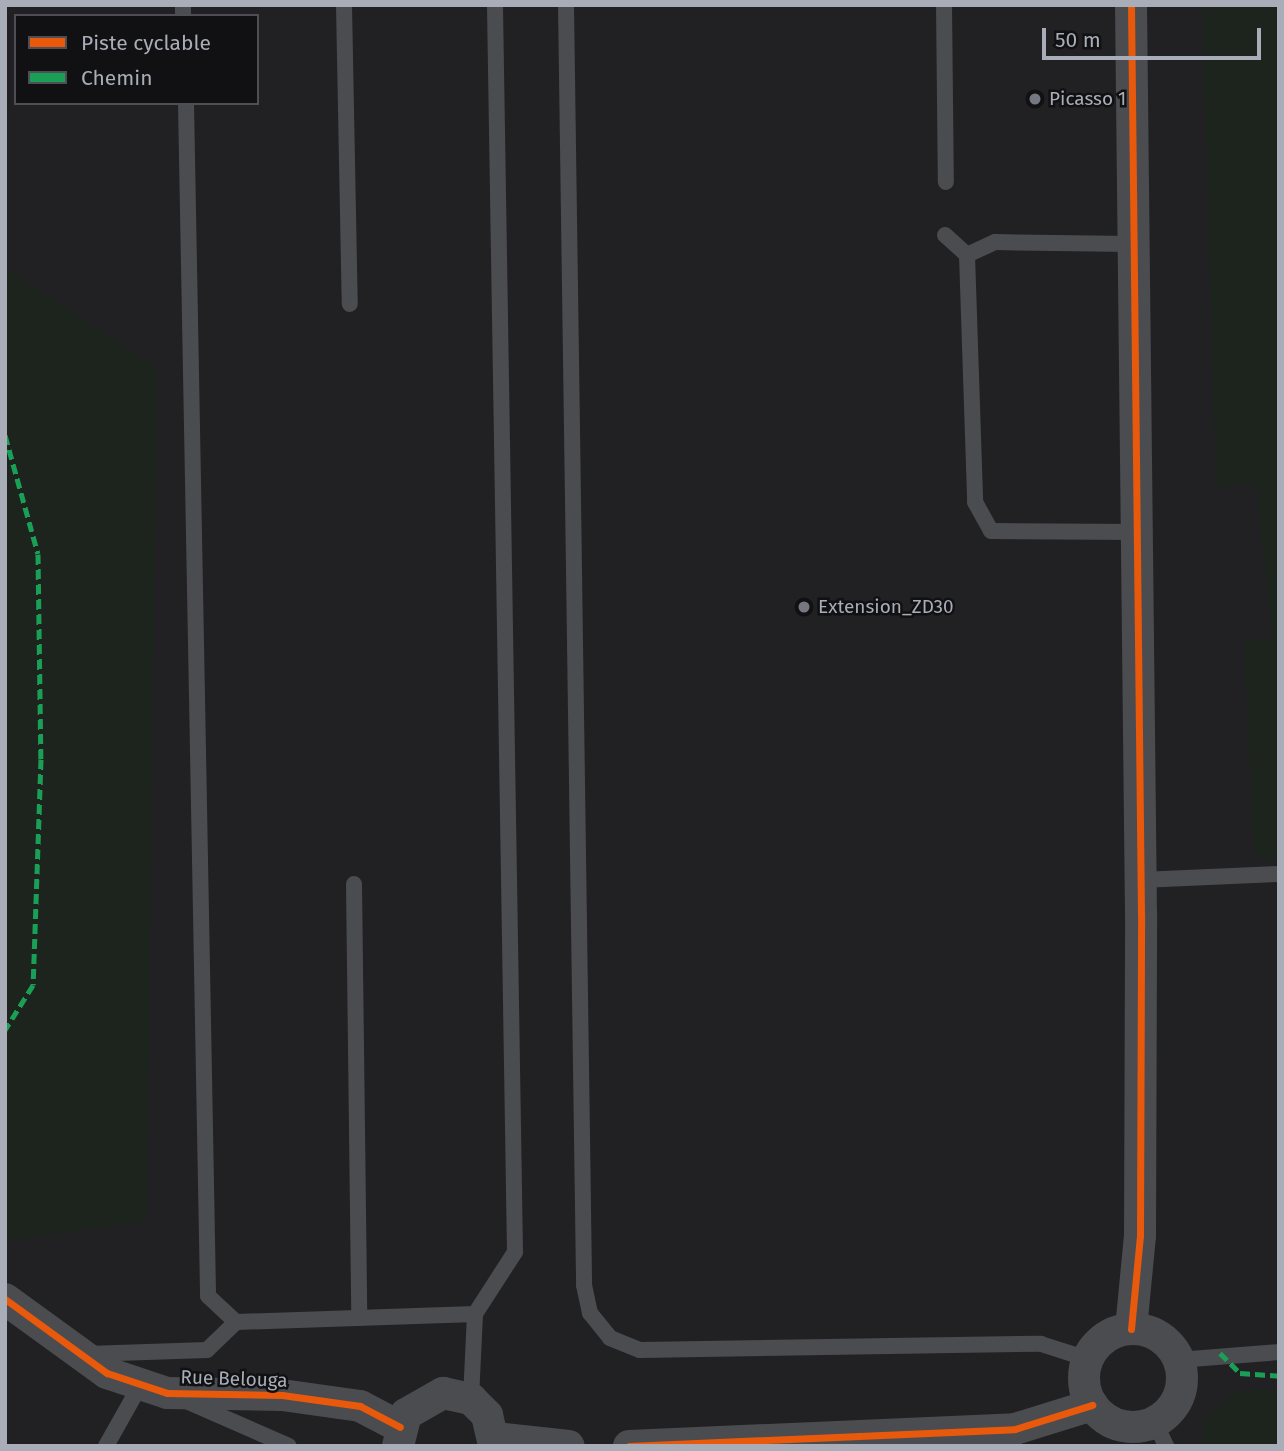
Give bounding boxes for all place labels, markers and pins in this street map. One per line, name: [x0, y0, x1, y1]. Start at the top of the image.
place label: Picasso 1: [1049, 88, 1126, 110]
marker: Picasso 1: [1027, 91, 1043, 107]
place label: Extension_ZD30: [818, 596, 954, 618]
marker: Extension_ZD30: [796, 599, 812, 615]

